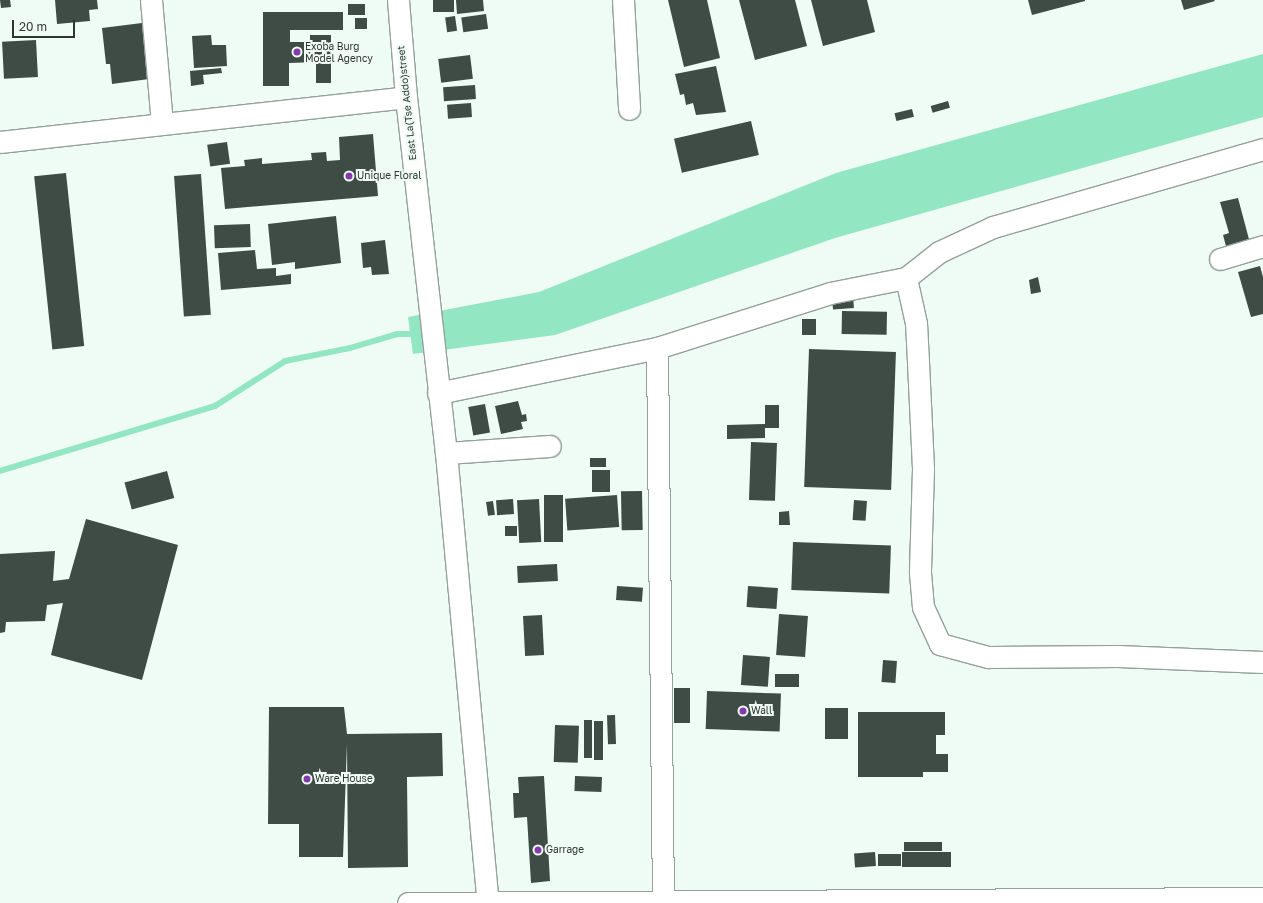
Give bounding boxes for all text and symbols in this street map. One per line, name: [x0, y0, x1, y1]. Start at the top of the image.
scale bar: [14, 12, 77, 38]
text: 20 m: [19, 19, 47, 34]
place label: Exoba Burg Model Agency: [305, 40, 373, 64]
street label: East La(Tse Addo)street: [395, 45, 419, 161]
marker: Exoba Burg Model Agency: [292, 47, 302, 57]
place label: Unique Floral: [357, 170, 421, 182]
marker: Unique Floral: [344, 171, 354, 181]
place label: Wall: [751, 705, 772, 717]
marker: Wall: [738, 706, 748, 716]
place label: Ware House: [315, 773, 373, 785]
marker: Ware House: [302, 774, 312, 784]
place label: Garrage: [546, 844, 584, 856]
marker: Garrage: [533, 845, 543, 855]

